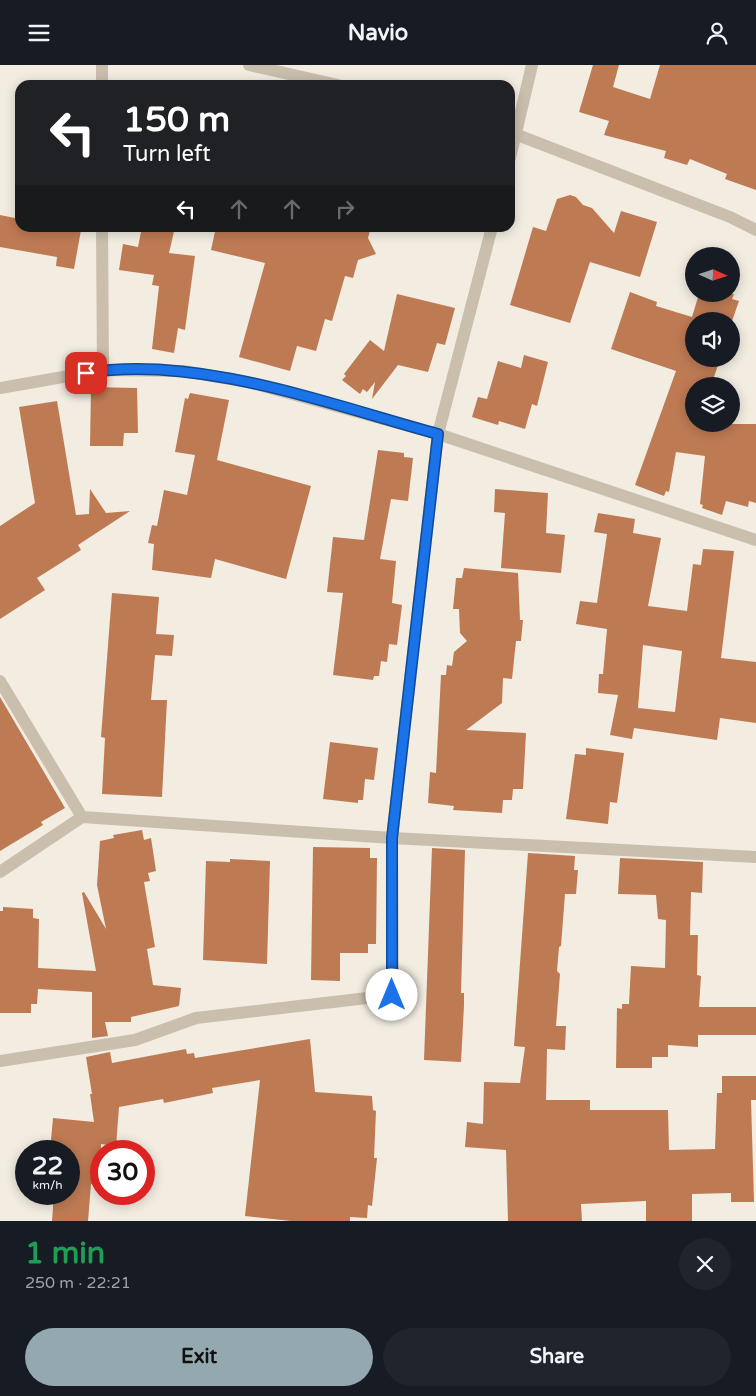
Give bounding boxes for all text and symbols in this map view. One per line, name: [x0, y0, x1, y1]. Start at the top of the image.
icon: menu: [25, 19, 53, 47]
icon: person: [703, 19, 731, 47]
text: Navio: [348, 20, 408, 46]
text: 150 m: [123, 99, 230, 141]
icon: left: [40, 100, 105, 165]
text: Turn left: [123, 141, 211, 167]
icon: left: [172, 195, 200, 223]
icon: ahead: [225, 195, 253, 223]
icon: ahead: [278, 195, 306, 223]
icon: right: [331, 195, 359, 223]
north arrow: [685, 247, 740, 303]
map controls: [685, 247, 740, 432]
button: sound: [685, 312, 740, 367]
pin: [65, 352, 107, 394]
icon: arrive: [72, 359, 100, 387]
button: layers: [685, 377, 740, 432]
position arrow: [365, 968, 417, 1020]
speed limit sign: 30: [90, 1140, 155, 1205]
text: 22: [32, 1151, 63, 1181]
text: km/h: [32, 1178, 63, 1192]
text: 1 min: [25, 1235, 105, 1272]
button: close: [679, 1238, 731, 1290]
text: 250 m · 22:21: [25, 1273, 131, 1293]
button: Exit: [25, 1328, 373, 1386]
button: Share: [383, 1328, 731, 1386]

